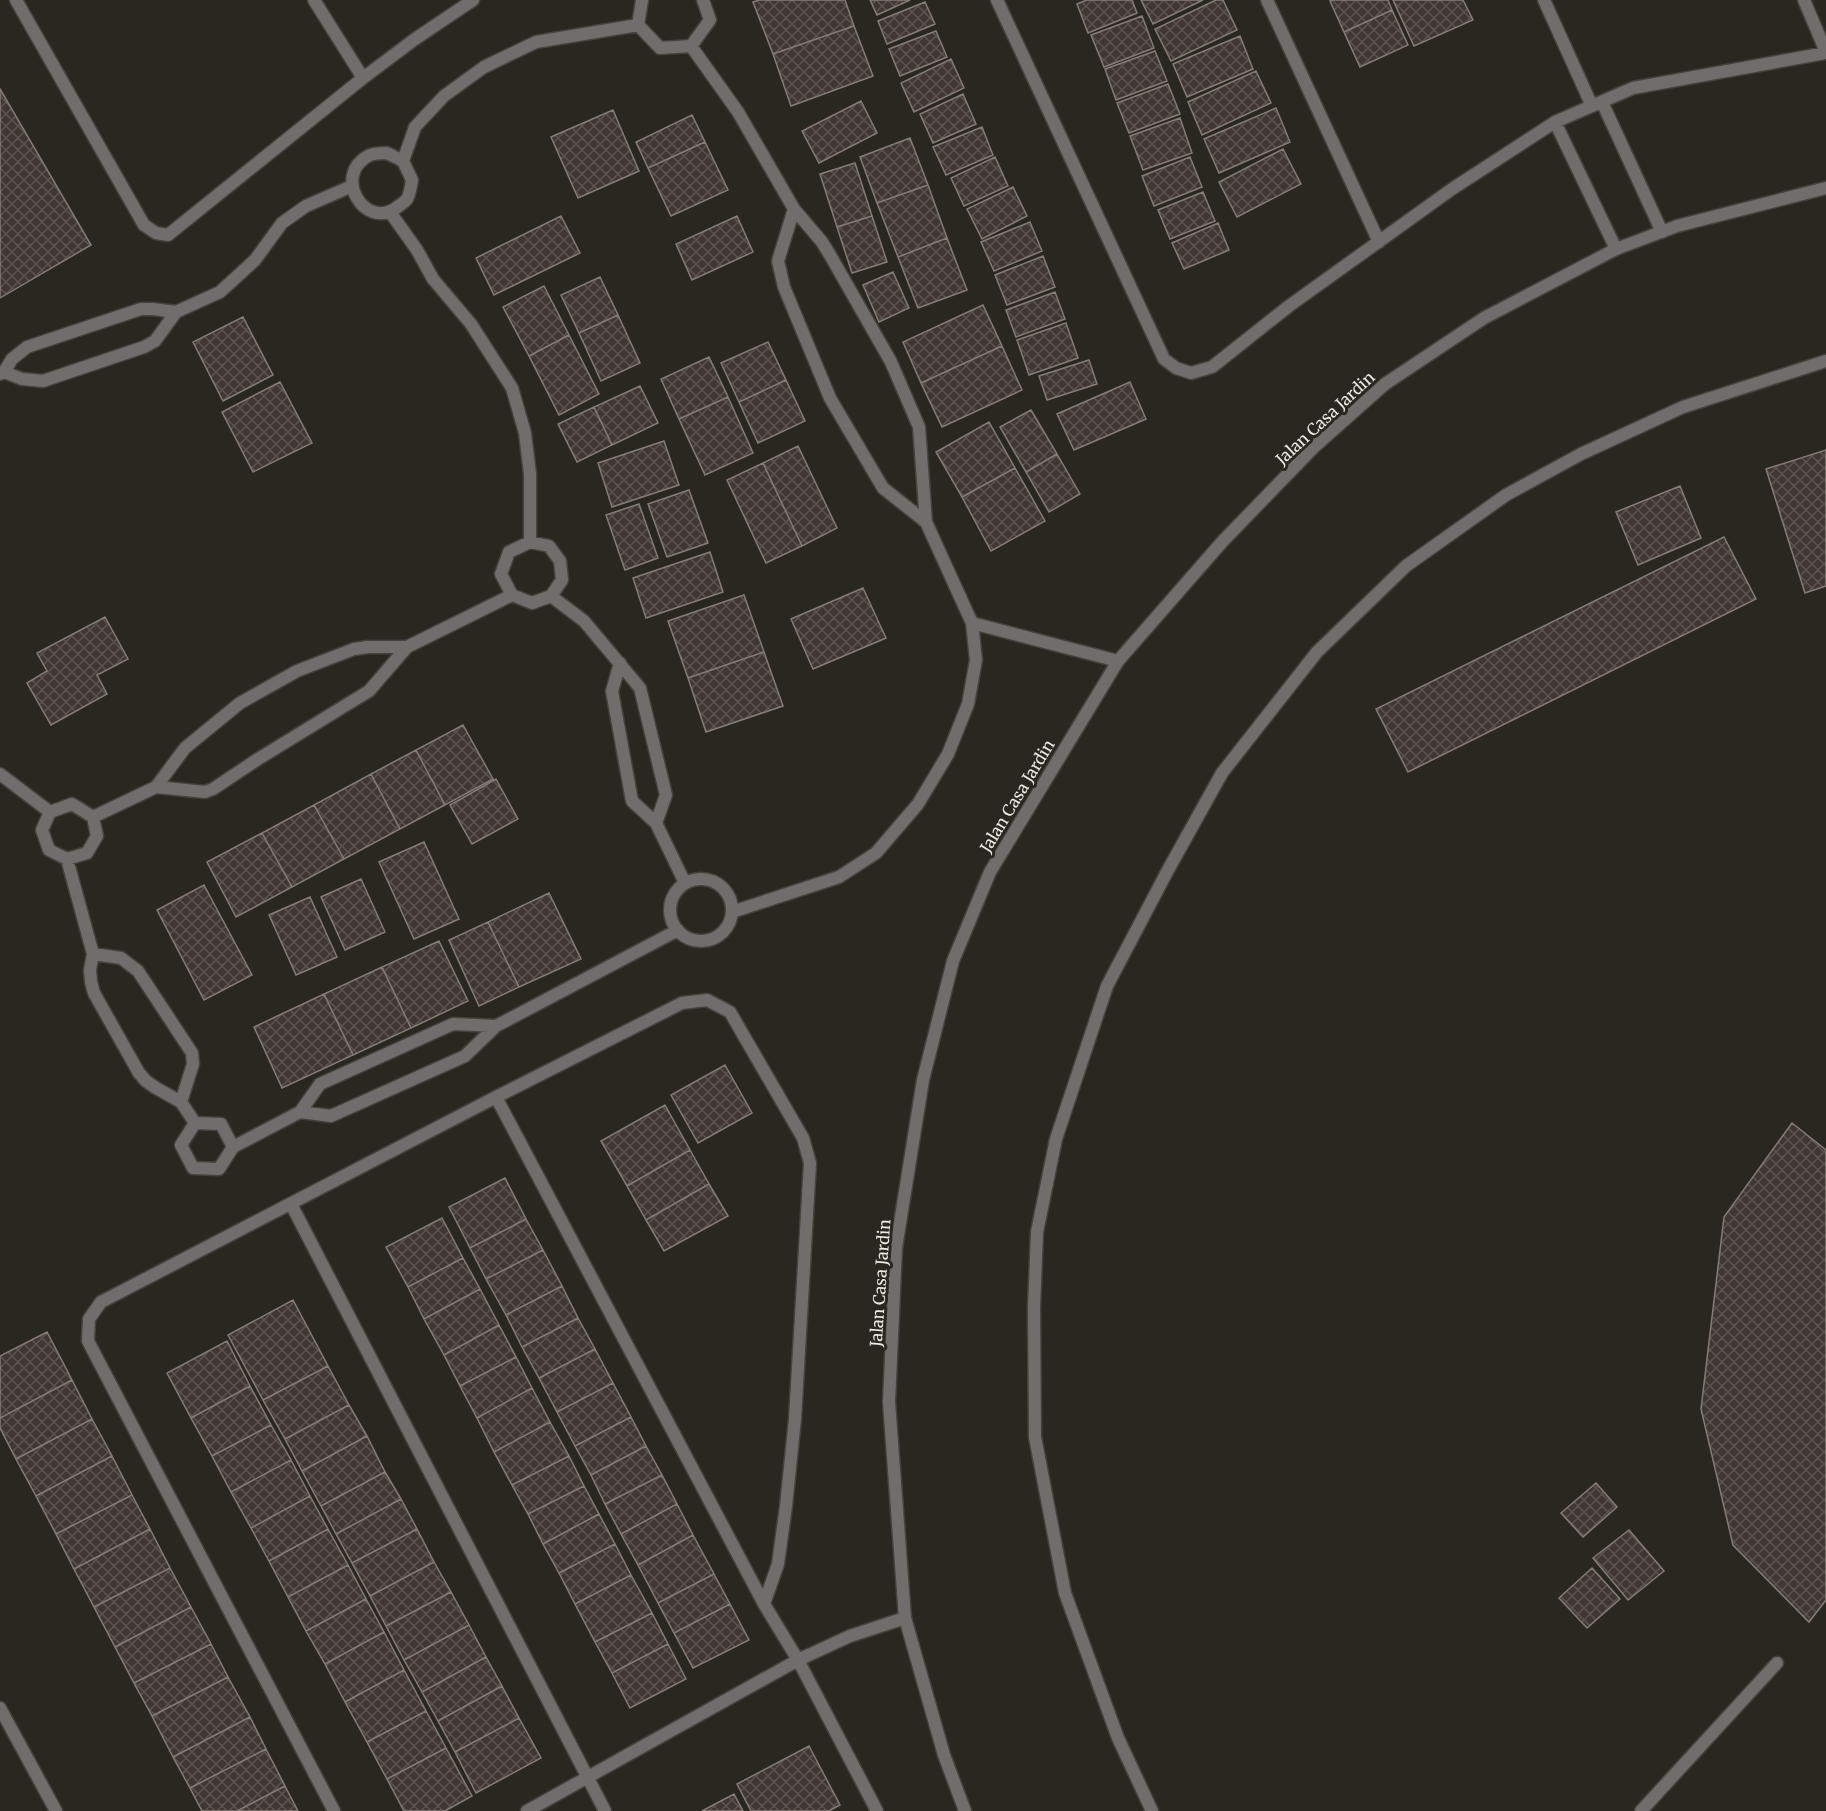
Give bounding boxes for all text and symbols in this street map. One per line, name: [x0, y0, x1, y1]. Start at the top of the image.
street label: Jalan Casa Jardin: [1271, 367, 1379, 470]
street label: Jalan Casa Jardin: [975, 736, 1059, 857]
street label: Jalan Casa Jardin: [865, 1218, 894, 1349]

